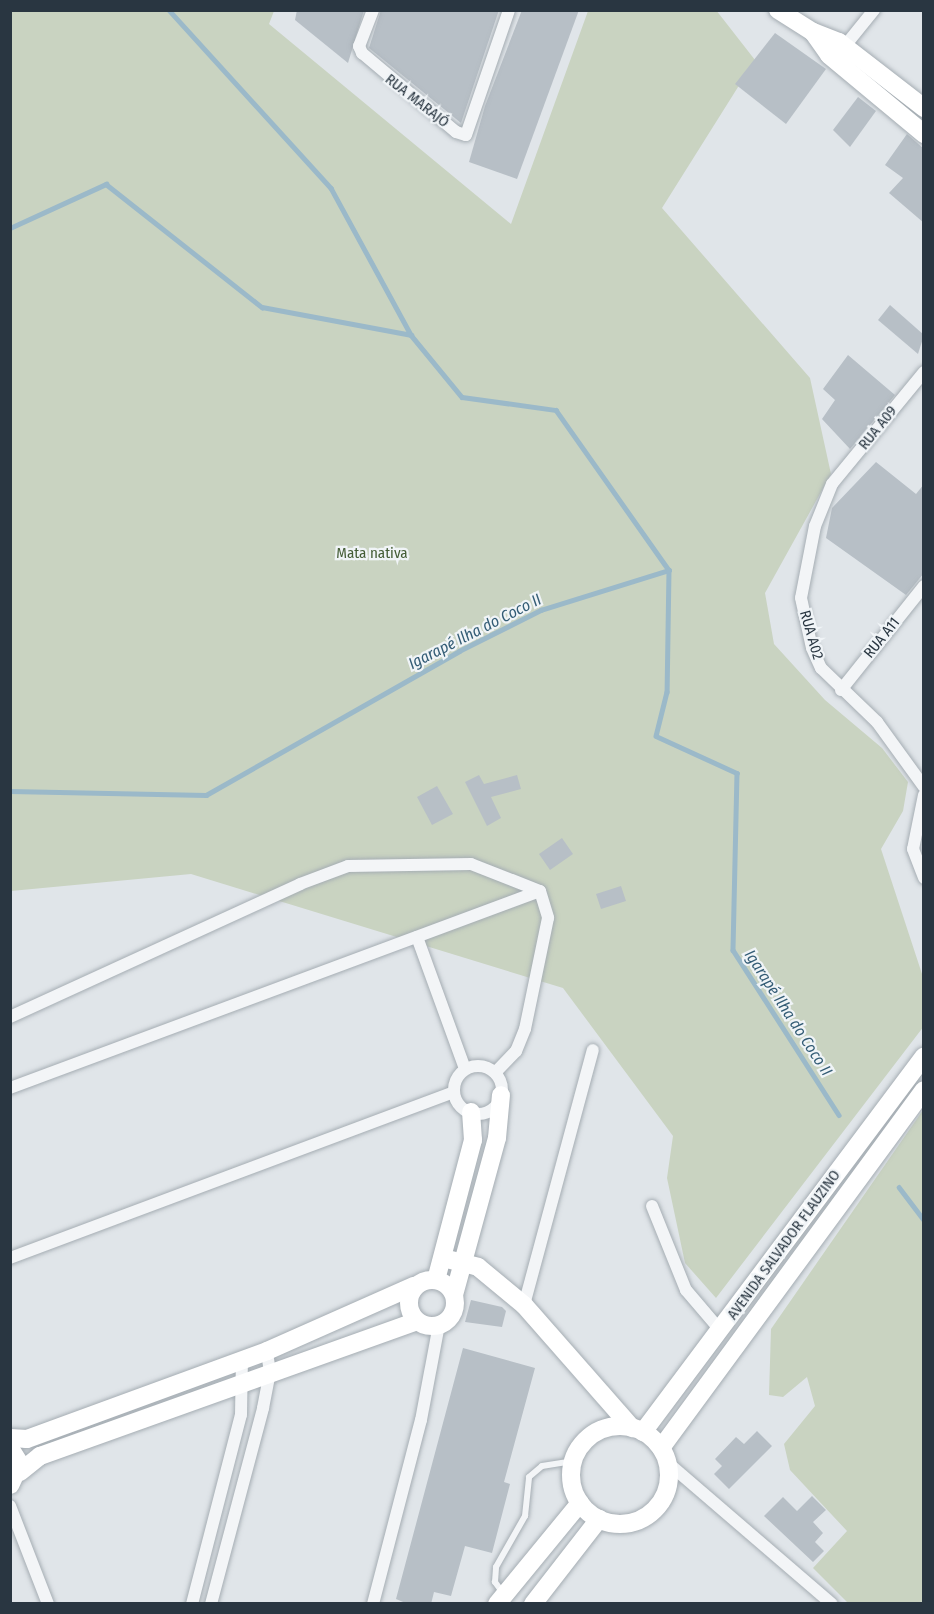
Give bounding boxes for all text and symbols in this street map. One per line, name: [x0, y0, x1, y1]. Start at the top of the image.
street label: RUA MARAJÓ: [381, 70, 453, 132]
street label: RUA A09: [855, 403, 901, 453]
park label: Mata nativa: [336, 545, 408, 563]
water label: Igarapé Ilha do Coco II: [405, 590, 545, 674]
street label: RUA A02: [795, 608, 827, 662]
street label: RUA A11: [860, 614, 904, 662]
water label: Igarapé Ilha do Coco II: [740, 946, 836, 1080]
street label: AVENIDA SALVADOR FLAUZINO: [724, 1167, 844, 1323]

